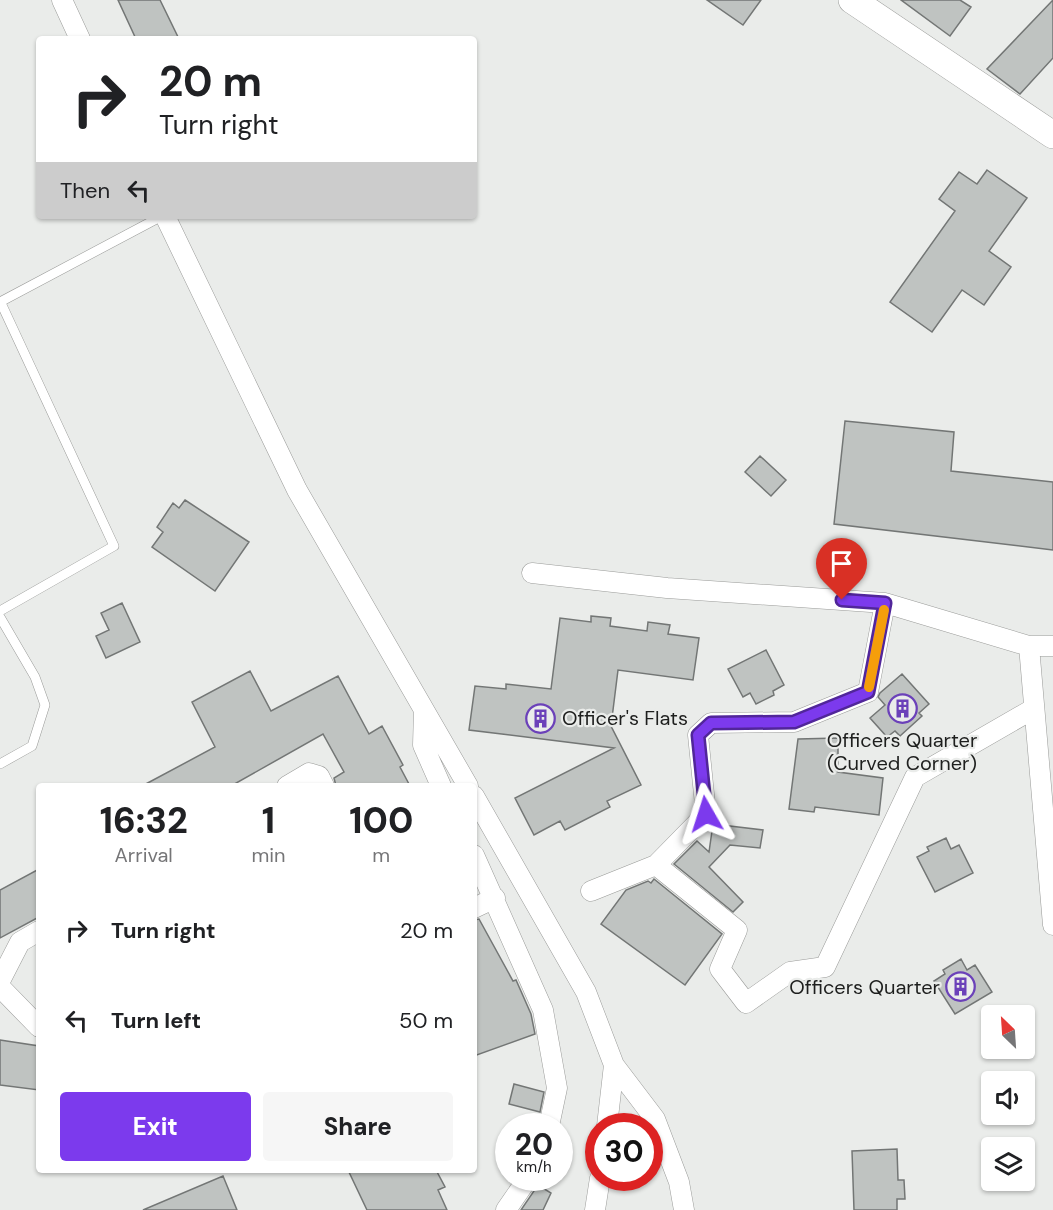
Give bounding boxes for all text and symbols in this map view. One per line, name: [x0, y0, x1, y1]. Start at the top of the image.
text: 20 m: [159, 54, 262, 109]
icon: right: [60, 60, 138, 138]
text: Turn right: [159, 107, 279, 142]
icon: left: [122, 174, 155, 207]
text: Then: [60, 176, 110, 205]
pin: [816, 538, 867, 600]
icon: arrive: [825, 547, 858, 580]
building icon: Officers Quarter (Curved Corner): [886, 693, 918, 725]
building icon: Officer's Flats: [525, 702, 557, 734]
place label: Officer's Flats: [562, 705, 688, 731]
place label: Officers Quarter (Curved Corner): [827, 727, 977, 776]
position arrow: [674, 782, 738, 846]
text: 16:32: [100, 797, 188, 844]
text: 1: [262, 797, 275, 844]
text: 100: [349, 797, 413, 844]
text: Arrival: [115, 842, 173, 868]
text: min: [251, 842, 286, 868]
text: m: [372, 842, 390, 868]
icon: right: [60, 914, 93, 947]
text: Turn right: [111, 916, 216, 945]
text: 20 m: [400, 916, 453, 945]
building icon: Officers Quarter: [945, 971, 977, 1003]
place label: Officers Quarter: [789, 974, 940, 1000]
icon: left: [60, 1004, 93, 1037]
north arrow: [981, 1005, 1035, 1059]
map controls: [981, 1005, 1035, 1191]
text: Turn left: [111, 1006, 201, 1035]
text: 50 m: [399, 1006, 453, 1035]
button: sound: [981, 1071, 1035, 1125]
button: Exit: [60, 1092, 251, 1161]
button: Share: [263, 1092, 453, 1161]
speed limit sign: 30: [585, 1113, 663, 1191]
text: 20: [515, 1125, 553, 1164]
button: layers: [981, 1137, 1035, 1191]
text: km/h: [516, 1157, 552, 1177]

